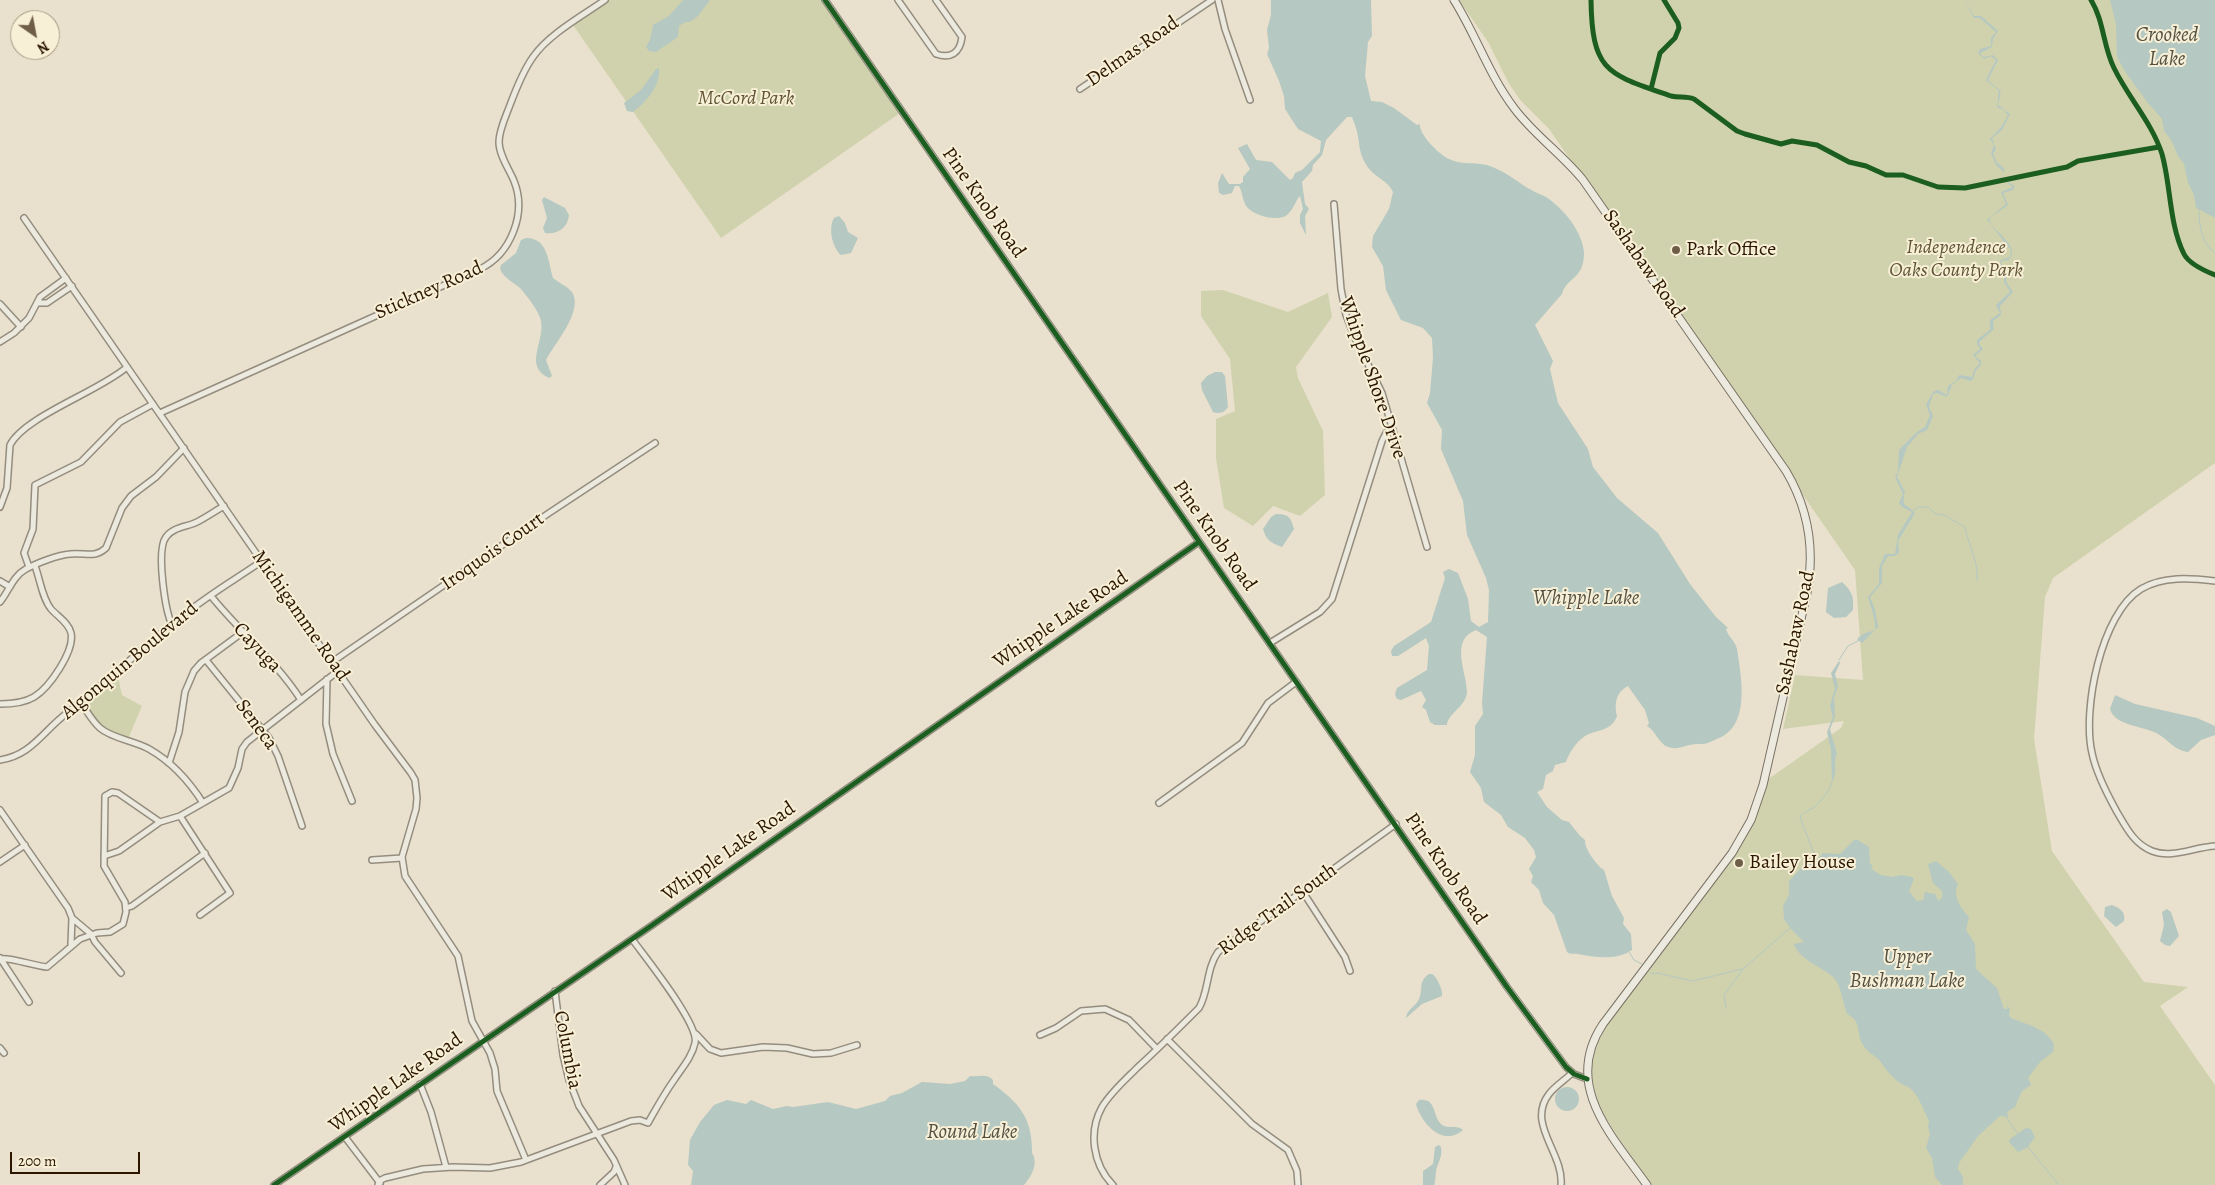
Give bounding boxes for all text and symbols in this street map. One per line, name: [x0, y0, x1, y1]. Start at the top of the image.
north arrow: [10, 10, 60, 60]
street label: Delmas Road: [1082, 11, 1184, 93]
water label: Crooked Lake: [2136, 23, 2198, 73]
text: N: [33, 36, 52, 58]
park label: McCord Park: [698, 87, 794, 111]
street label: Pine Knob Road: [936, 143, 1030, 263]
street label: Sashabaw Road: [1597, 205, 1689, 323]
park label: Independence Oaks County Park: [1889, 236, 2023, 283]
place label: Park Office: [1686, 238, 1776, 262]
marker: Park Office: [1670, 244, 1682, 256]
street label: Stickney Road: [371, 257, 487, 325]
street label: Whipple Shore Drive: [1333, 294, 1411, 462]
street label: Pine Knob Road: [1167, 476, 1261, 596]
street label: Iroquois Court: [437, 508, 549, 596]
street label: Michigamme Road: [246, 546, 354, 686]
street label: Whipple Lake Road: [989, 566, 1133, 674]
street label: Sashabaw Road: [1771, 569, 1821, 697]
water label: Whipple Lake: [1533, 586, 1639, 612]
street label: Algonquin Boulevard: [57, 597, 203, 725]
street label: Cayuga: [228, 618, 286, 678]
street label: Seneca: [230, 695, 282, 755]
street label: Whipple Lake Road: [658, 797, 800, 907]
street label: Pine Knob Road: [1399, 809, 1491, 929]
place label: Bailey House: [1749, 851, 1855, 875]
marker: Bailey House: [1733, 857, 1745, 869]
street label: Ridge Trail South: [1214, 859, 1342, 961]
water label: Upper Bushman Lake: [1849, 945, 1965, 995]
street label: Columbia: [548, 1009, 586, 1091]
street label: Whipple Lake Road: [325, 1028, 467, 1138]
water label: Round Lake: [927, 1120, 1017, 1146]
scale bar: [12, 1142, 142, 1174]
text: 200 m: [18, 1151, 57, 1171]

